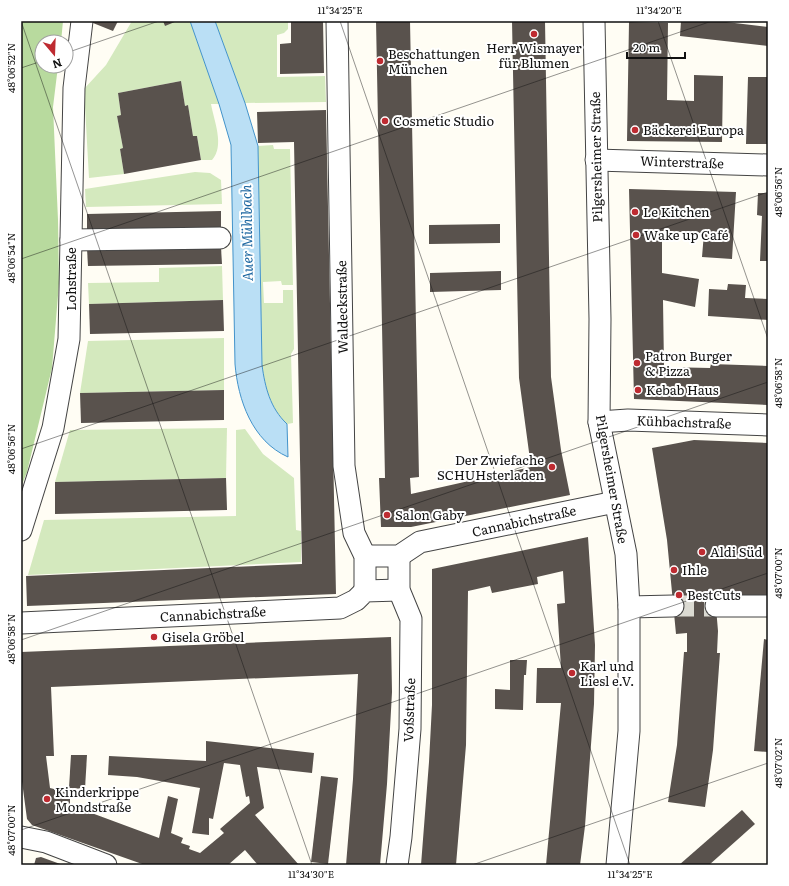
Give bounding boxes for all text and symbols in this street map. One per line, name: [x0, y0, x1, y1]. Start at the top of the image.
text: 11°34'25"E: [317, 2, 363, 17]
text: 11°34'20"E: [636, 2, 682, 17]
marker: Herr Wismayer für Blumen: [529, 29, 539, 39]
north arrow: [34, 34, 74, 74]
scale bar: [627, 34, 685, 60]
place label: Herr Wismayer für Blumen: [486, 38, 582, 72]
text: 20 m: [633, 38, 660, 56]
text: 48°06'52"N: [3, 43, 18, 93]
place label: Beschattungen München: [388, 44, 480, 78]
text: N: [51, 55, 65, 73]
marker: Beschattungen München: [375, 56, 385, 66]
street label: Pilgersheimer Straße: [585, 91, 606, 223]
place label: Cosmetic Studio: [393, 111, 494, 130]
marker: Cosmetic Studio: [380, 116, 390, 126]
place label: Bäckerei Europa: [643, 120, 744, 139]
marker: Bäckerei Europa: [630, 125, 640, 135]
street label: Winterstraße: [640, 151, 725, 172]
text: 48°06'56"N: [770, 167, 785, 217]
water label: Auer Mühlbach: [235, 184, 257, 282]
place label: Le Kitchen: [643, 202, 710, 221]
marker: Le Kitchen: [630, 207, 640, 217]
place label: Wake up Café: [644, 225, 729, 244]
marker: Wake up Café: [631, 230, 641, 240]
text: 48°06'54"N: [3, 233, 18, 283]
street label: Lohstraße: [61, 247, 80, 311]
street label: Waldeckstraße: [331, 260, 352, 354]
place label: Patron Burger & Pizza: [645, 346, 733, 380]
marker: Patron Burger & Pizza: [632, 358, 642, 368]
text: 48°06'58"N: [770, 358, 785, 408]
place label: Kebab Haus: [646, 380, 719, 399]
marker: Kebab Haus: [633, 385, 643, 395]
street label: Kühbachstraße: [636, 410, 732, 433]
street label: Pilgersheimer Straße: [592, 413, 633, 545]
text: 48°06'56"N: [3, 424, 18, 474]
place label: Der Zwiefache SCHUHsterladen: [437, 450, 544, 484]
marker: Der Zwiefache SCHUHsterladen: [547, 462, 557, 472]
street label: Cannabichstraße: [470, 500, 578, 541]
place label: Salon Gaby: [395, 505, 465, 524]
marker: Salon Gaby: [382, 510, 392, 520]
place label: Aldi Süd: [710, 542, 763, 561]
marker: Aldi Süd: [697, 547, 707, 557]
text: 48°07'00"N: [770, 547, 785, 599]
place label: Ihle: [682, 560, 707, 579]
marker: Ihle: [669, 565, 679, 575]
place label: BestCuts: [687, 585, 741, 604]
marker: BestCuts: [674, 590, 684, 600]
street label: Cannabichstraße: [160, 601, 267, 626]
text: 48°06'58"N: [3, 614, 18, 664]
place label: Gisela Gröbel: [162, 627, 245, 646]
marker: Gisela Gröbel: [149, 632, 159, 642]
place label: Karl und Liesl e.V.: [580, 656, 634, 690]
marker: Karl und Liesl e.V.: [567, 668, 577, 678]
street label: Voßstraße: [398, 677, 419, 742]
text: 48°07'02"N: [770, 738, 785, 788]
place label: Kinderkrippe Mondstraße: [55, 782, 139, 816]
marker: Kinderkrippe Mondstraße: [42, 794, 52, 804]
text: 48°07'00"N: [3, 804, 18, 856]
text: 11°34'30"E: [288, 866, 334, 881]
text: 11°34'25"E: [607, 866, 653, 881]

